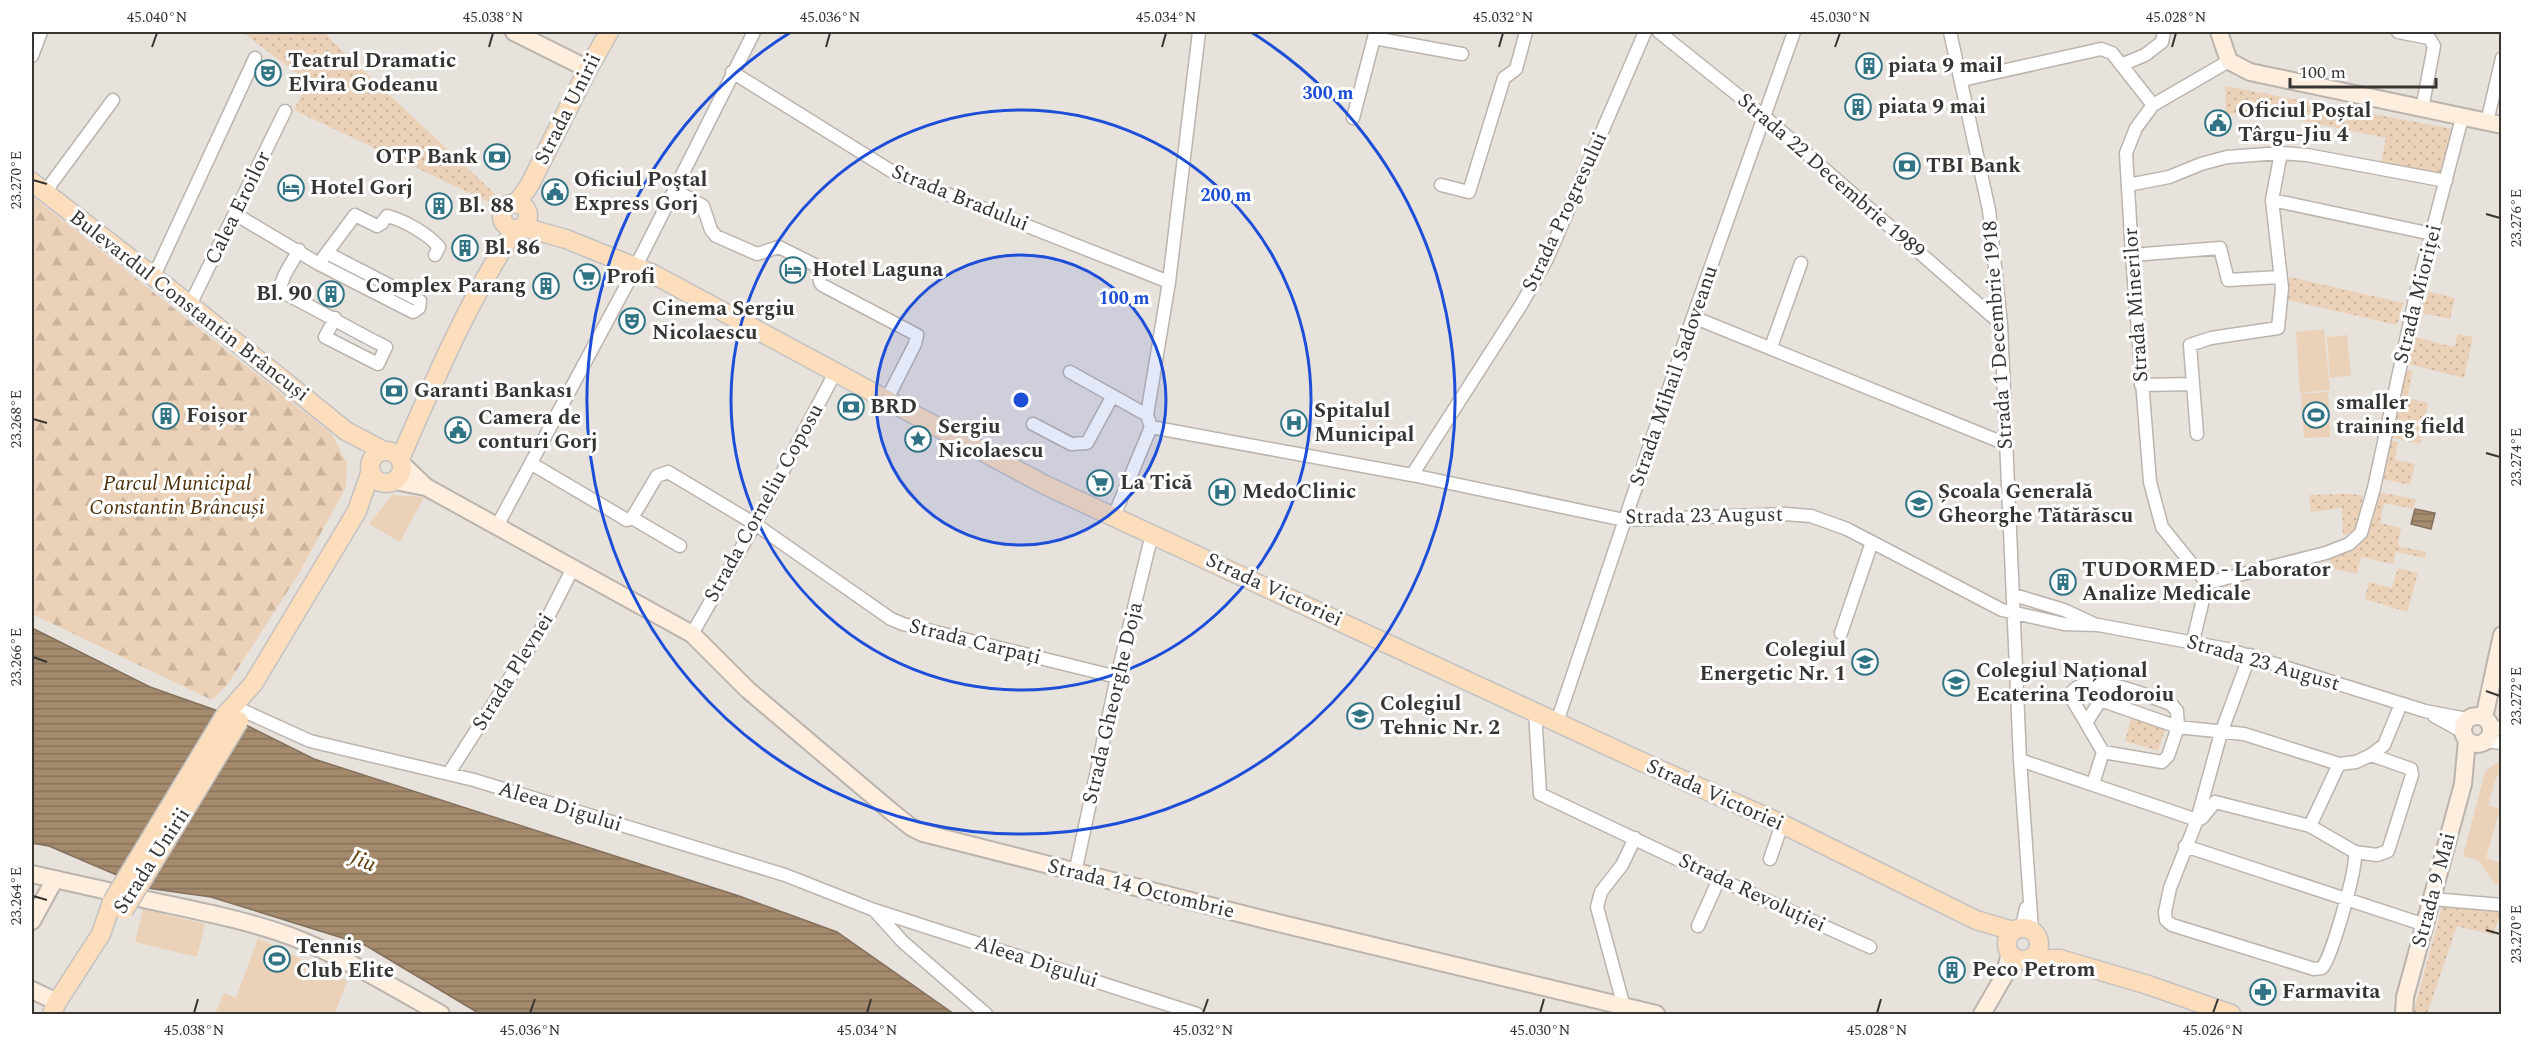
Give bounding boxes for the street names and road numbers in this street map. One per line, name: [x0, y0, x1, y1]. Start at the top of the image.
street label: Strada Unirii: [526, 47, 610, 171]
street label: Strada 22 Decembrie 1989: [1730, 85, 1932, 267]
street label: Strada Progresului: [1514, 127, 1616, 297]
street label: Calea Eroilor: [197, 146, 279, 270]
street label: Strada Bradului: [886, 156, 1034, 240]
street label: Bulevardul Constantin Brâncuși: [62, 202, 316, 410]
street label: Strada 1 Decembrie 1918: [1974, 219, 2022, 451]
street label: Strada Mioriței: [2385, 221, 2451, 367]
street label: Strada Minerilor: [2115, 227, 2157, 383]
street label: Strada Mihail Sadoveanu: [1621, 261, 1727, 491]
street label: Strada Corneliu Coposu: [696, 398, 832, 608]
street label: Strada 23 August: [1625, 499, 1783, 533]
street label: Strada Victoriei: [1200, 544, 1348, 636]
street label: Strada Gheorghe Doja: [1074, 598, 1152, 807]
street label: Strada Plevnei: [464, 607, 562, 737]
street label: Strada Carpați: [906, 610, 1044, 674]
street label: Strada 23 August: [2183, 626, 2343, 700]
street label: Strada Victoriei: [1641, 750, 1789, 840]
street label: Aleea Digului: [494, 773, 626, 841]
street label: Strada Unirii: [105, 801, 199, 921]
street label: Strada 9 Mai: [2403, 829, 2465, 951]
street label: Strada Revoluției: [1673, 845, 1831, 941]
street label: Strada 14 Octombrie: [1044, 850, 1238, 928]
street label: Aleea Digului: [970, 927, 1102, 997]

